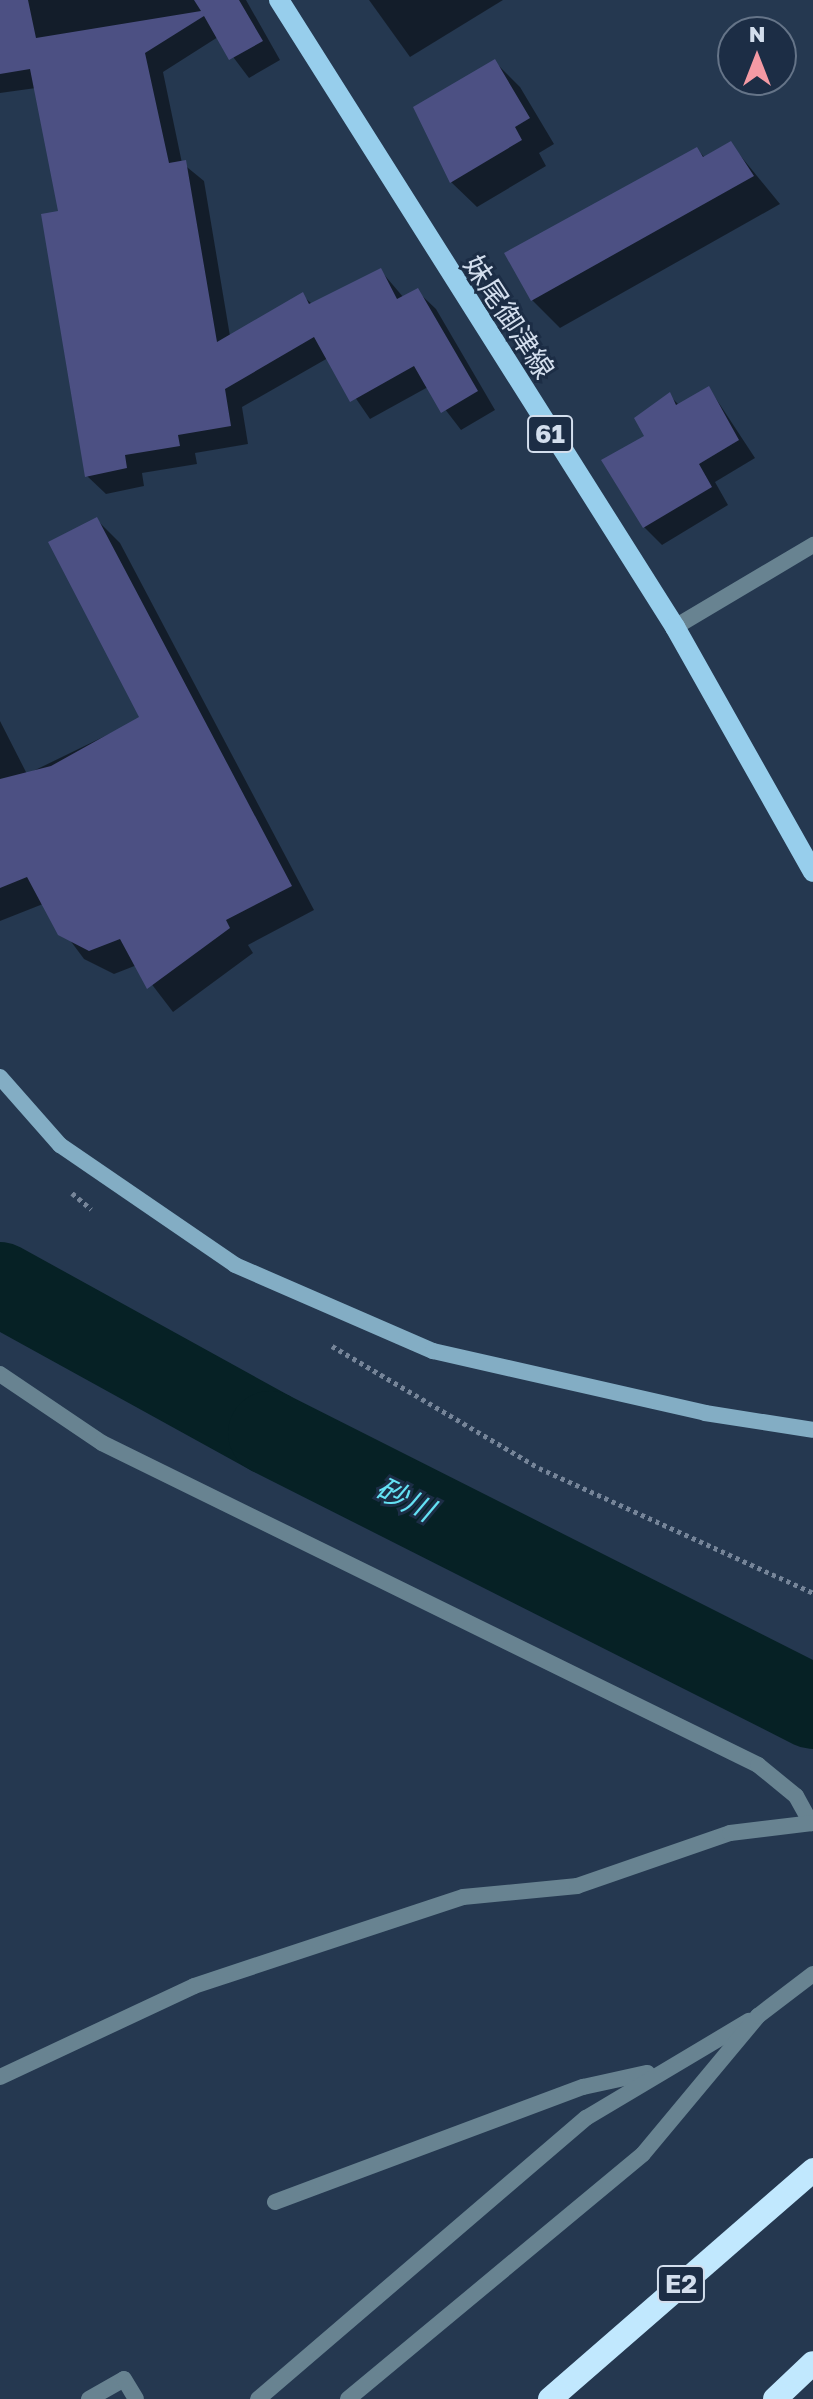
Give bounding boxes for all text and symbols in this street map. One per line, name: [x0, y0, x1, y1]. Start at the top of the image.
north arrow: [717, 16, 797, 96]
text: N: [749, 20, 765, 47]
street label: 妹尾御津線: [457, 249, 561, 385]
road number: 61: [526, 412, 574, 456]
water label: 砂川: [370, 1470, 440, 1528]
road number: E2: [655, 2262, 707, 2306]

